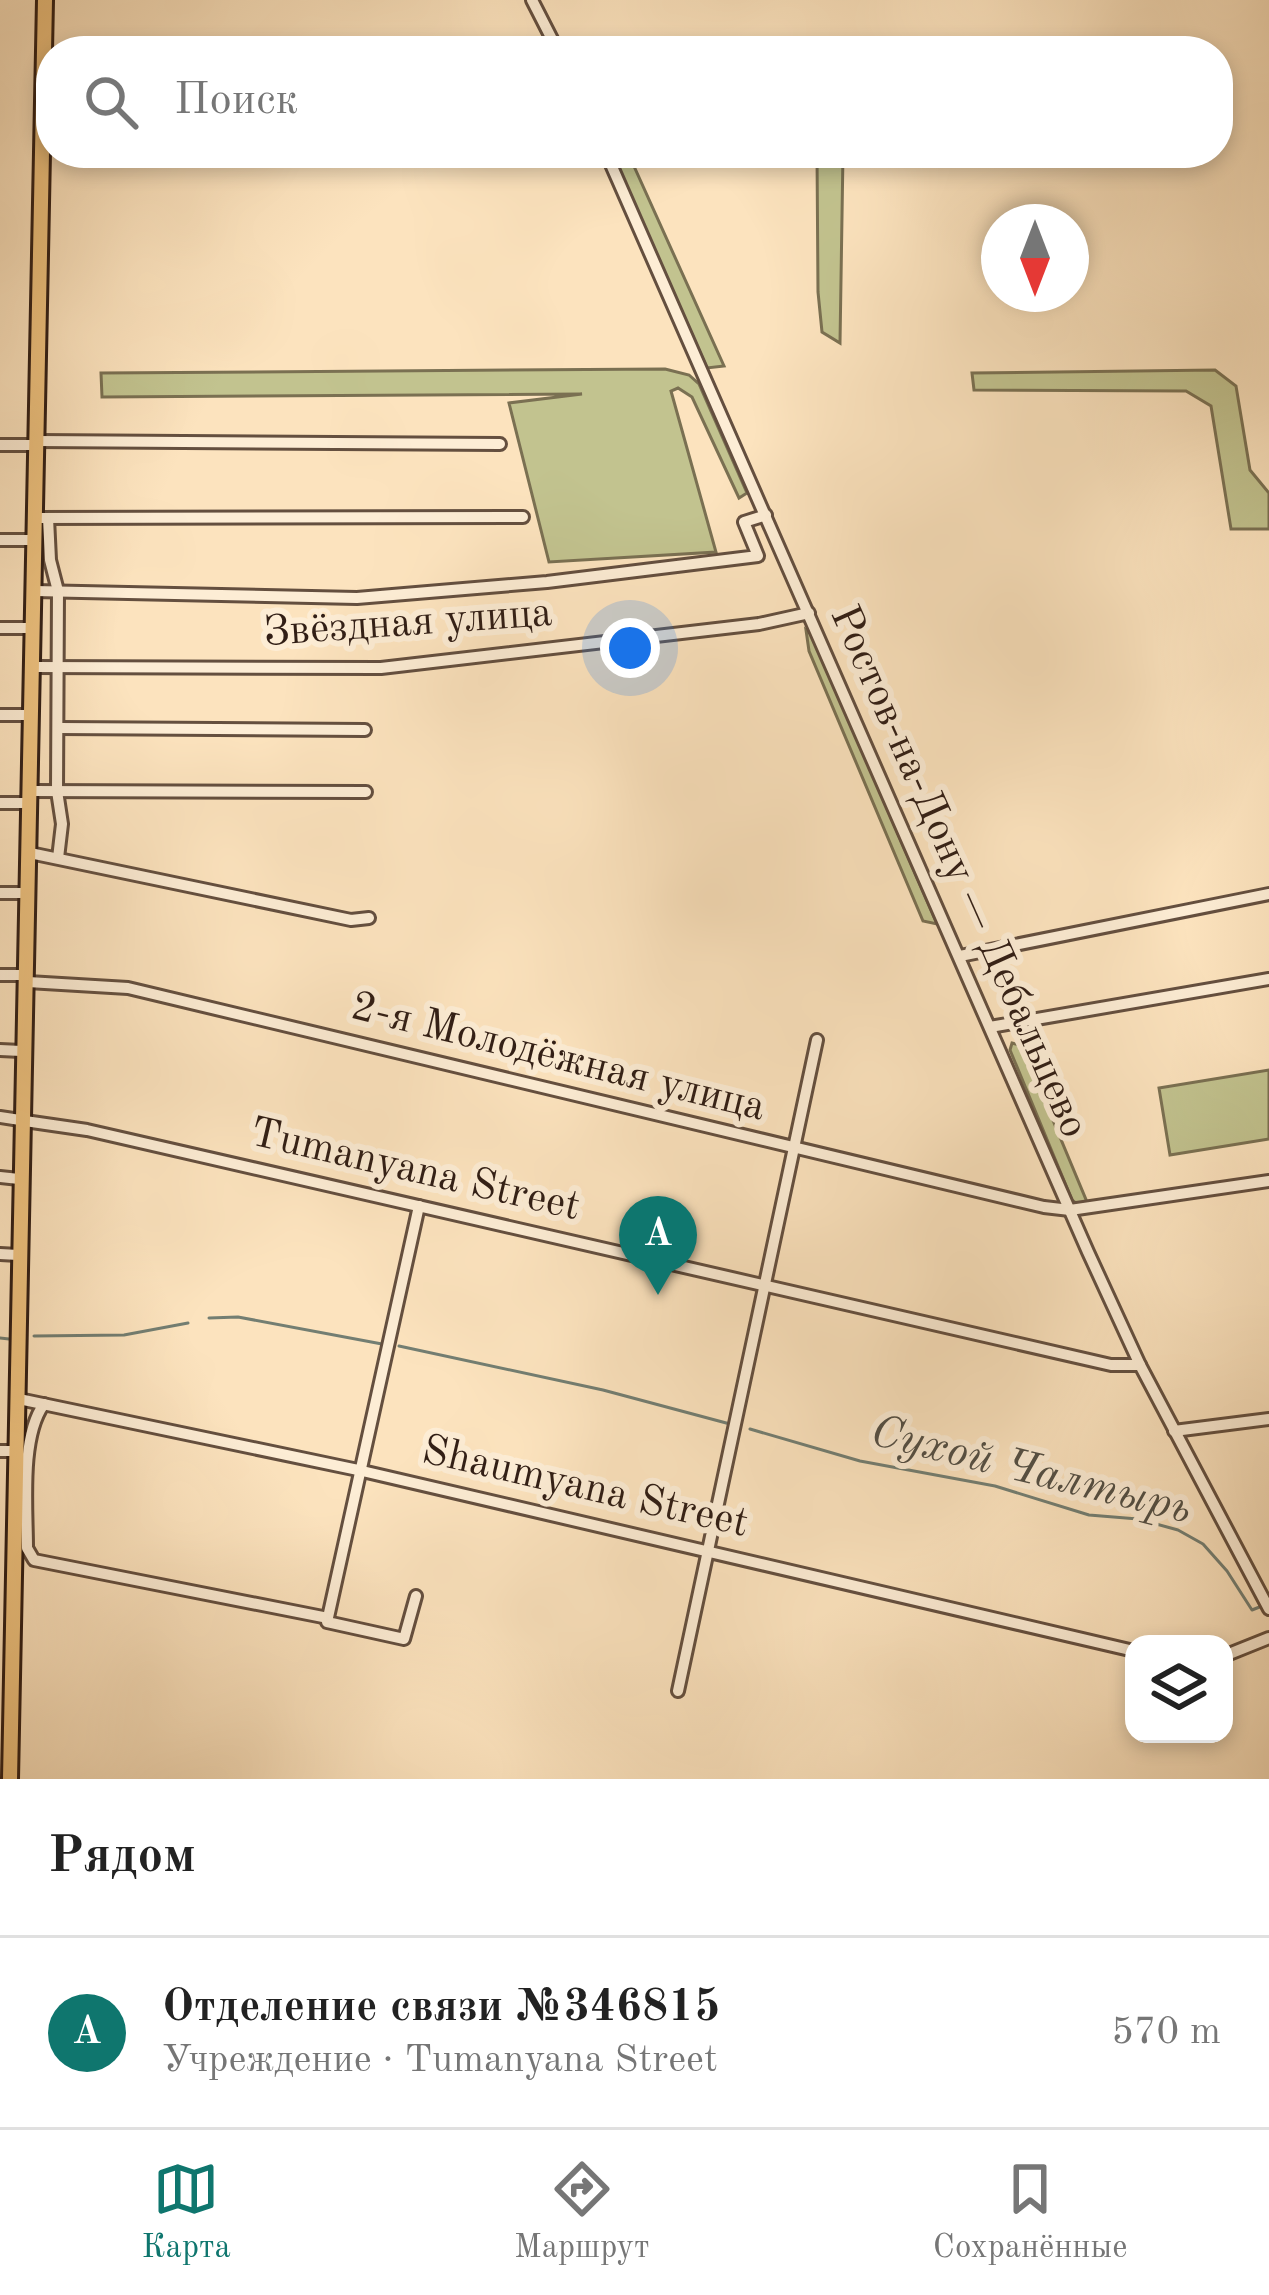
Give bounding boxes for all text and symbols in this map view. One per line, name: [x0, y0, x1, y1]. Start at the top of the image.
search box: [36, 36, 1233, 168]
icon: search: [78, 69, 144, 135]
text: Поиск: [174, 79, 298, 124]
north arrow: [981, 204, 1089, 312]
street label: Звёздная улица: [262, 593, 554, 655]
street label: Ростов-на-Дону — Дебальцево: [821, 600, 1095, 1144]
your location: [600, 618, 660, 678]
street label: 2-я Молодёжная улица: [347, 986, 769, 1130]
street label: Tumanyana Street: [246, 1113, 584, 1229]
pin: A: [619, 1196, 697, 1295]
water label: Сухой Чалтырь: [866, 1410, 1196, 1534]
street label: Shaumyana Street: [418, 1430, 752, 1546]
map controls: [1125, 1635, 1233, 1743]
button: layers: [1125, 1635, 1233, 1743]
text: Рядом: [48, 1832, 196, 1883]
text: Отделение связи №346815: [162, 1986, 720, 2031]
text: A: [72, 2013, 102, 2052]
text: 570 m: [1111, 2013, 1221, 2052]
text: Учреждение · Tumanyana Street: [162, 2041, 718, 2080]
tab: Карта: [142, 2156, 231, 2269]
tab: Маршрут: [514, 2156, 650, 2269]
tab: Сохранённые: [933, 2156, 1127, 2269]

